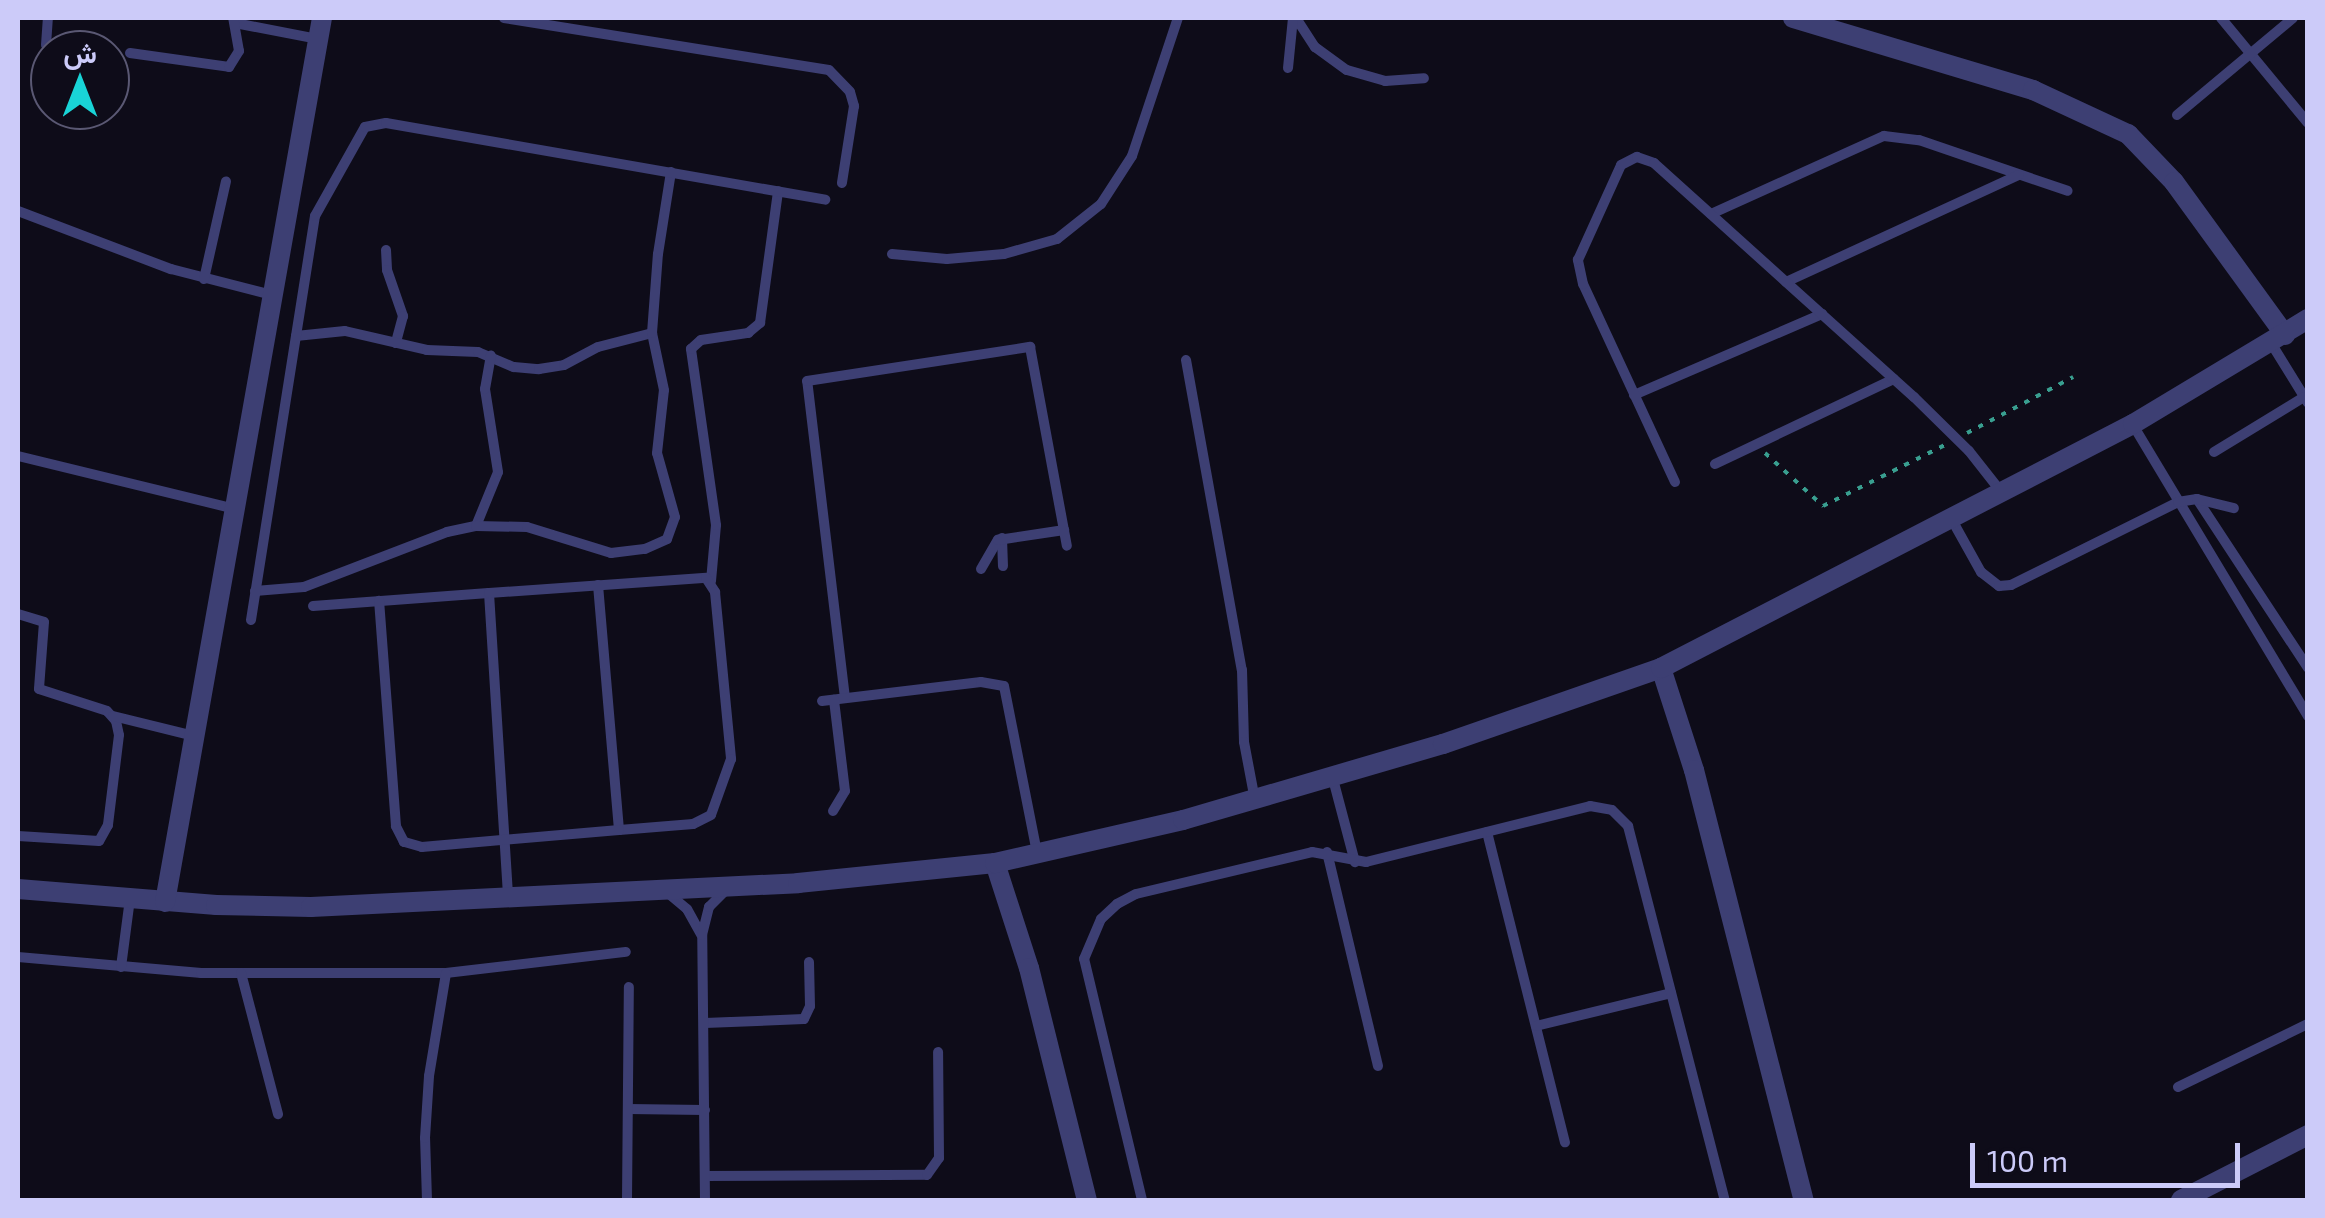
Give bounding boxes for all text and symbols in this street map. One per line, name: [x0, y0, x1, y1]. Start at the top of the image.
north arrow: [30, 30, 130, 130]
text: ش: [63, 35, 97, 69]
scale bar: [1975, 1123, 2245, 1185]
text: 100 m: [1987, 1142, 2068, 1178]

